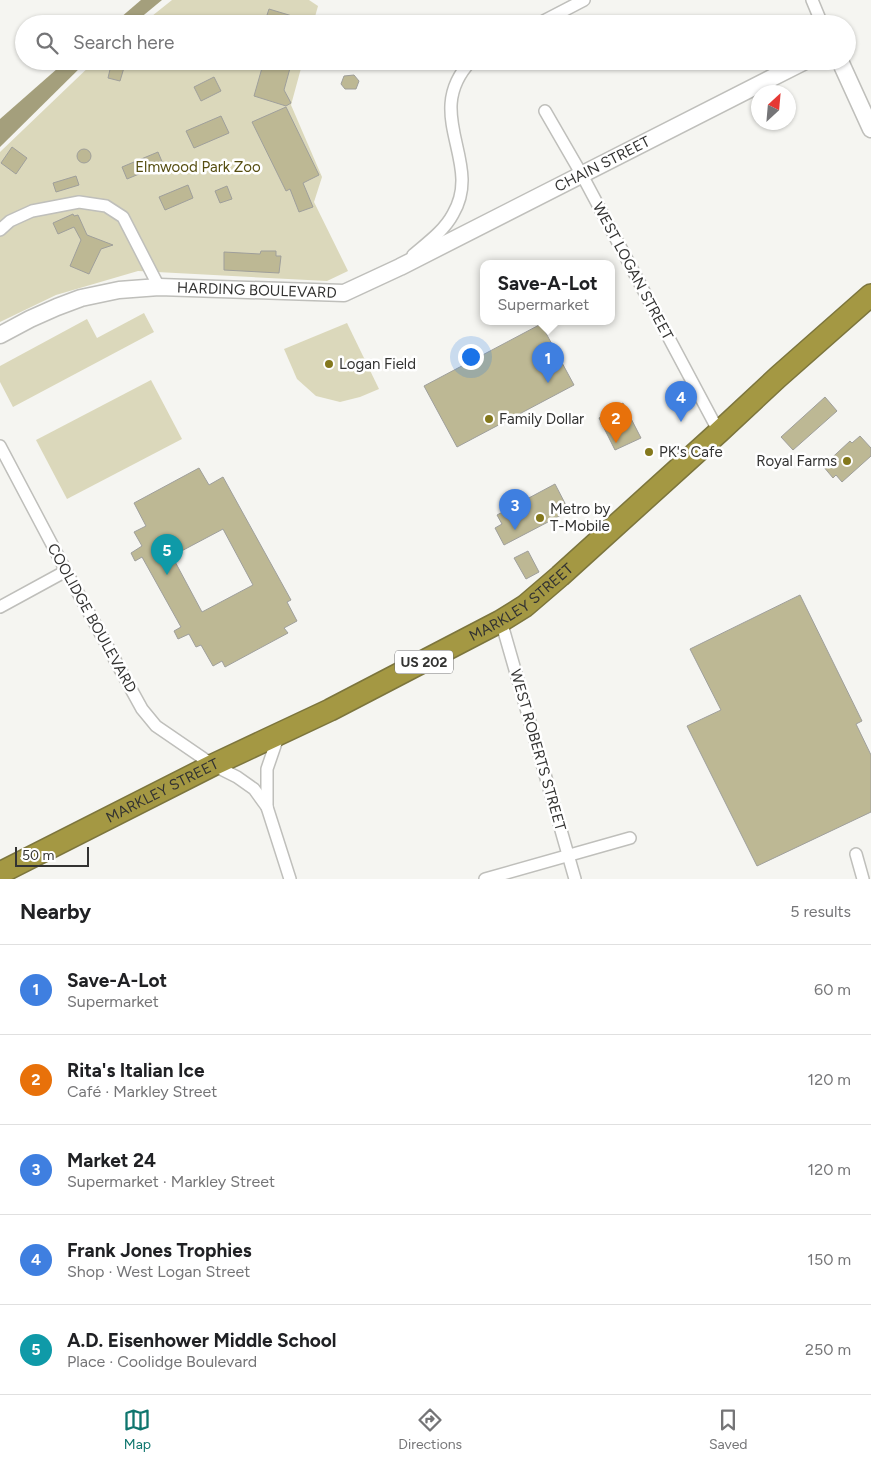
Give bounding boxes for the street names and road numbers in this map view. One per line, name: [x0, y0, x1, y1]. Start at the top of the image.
street label: CHAIN STREET: [552, 132, 654, 196]
street label: WEST LOGAN STREET: [589, 199, 677, 344]
street label: HARDING BOULEVARD: [177, 279, 337, 302]
street label: COOLIDGE BOULEVARD: [43, 540, 141, 696]
street label: MARKLEY STREET: [466, 559, 577, 645]
road number: US 202: [395, 650, 453, 674]
street label: WEST ROBERTS STREET: [506, 667, 570, 833]
street label: MARKLEY STREET: [103, 754, 222, 827]

